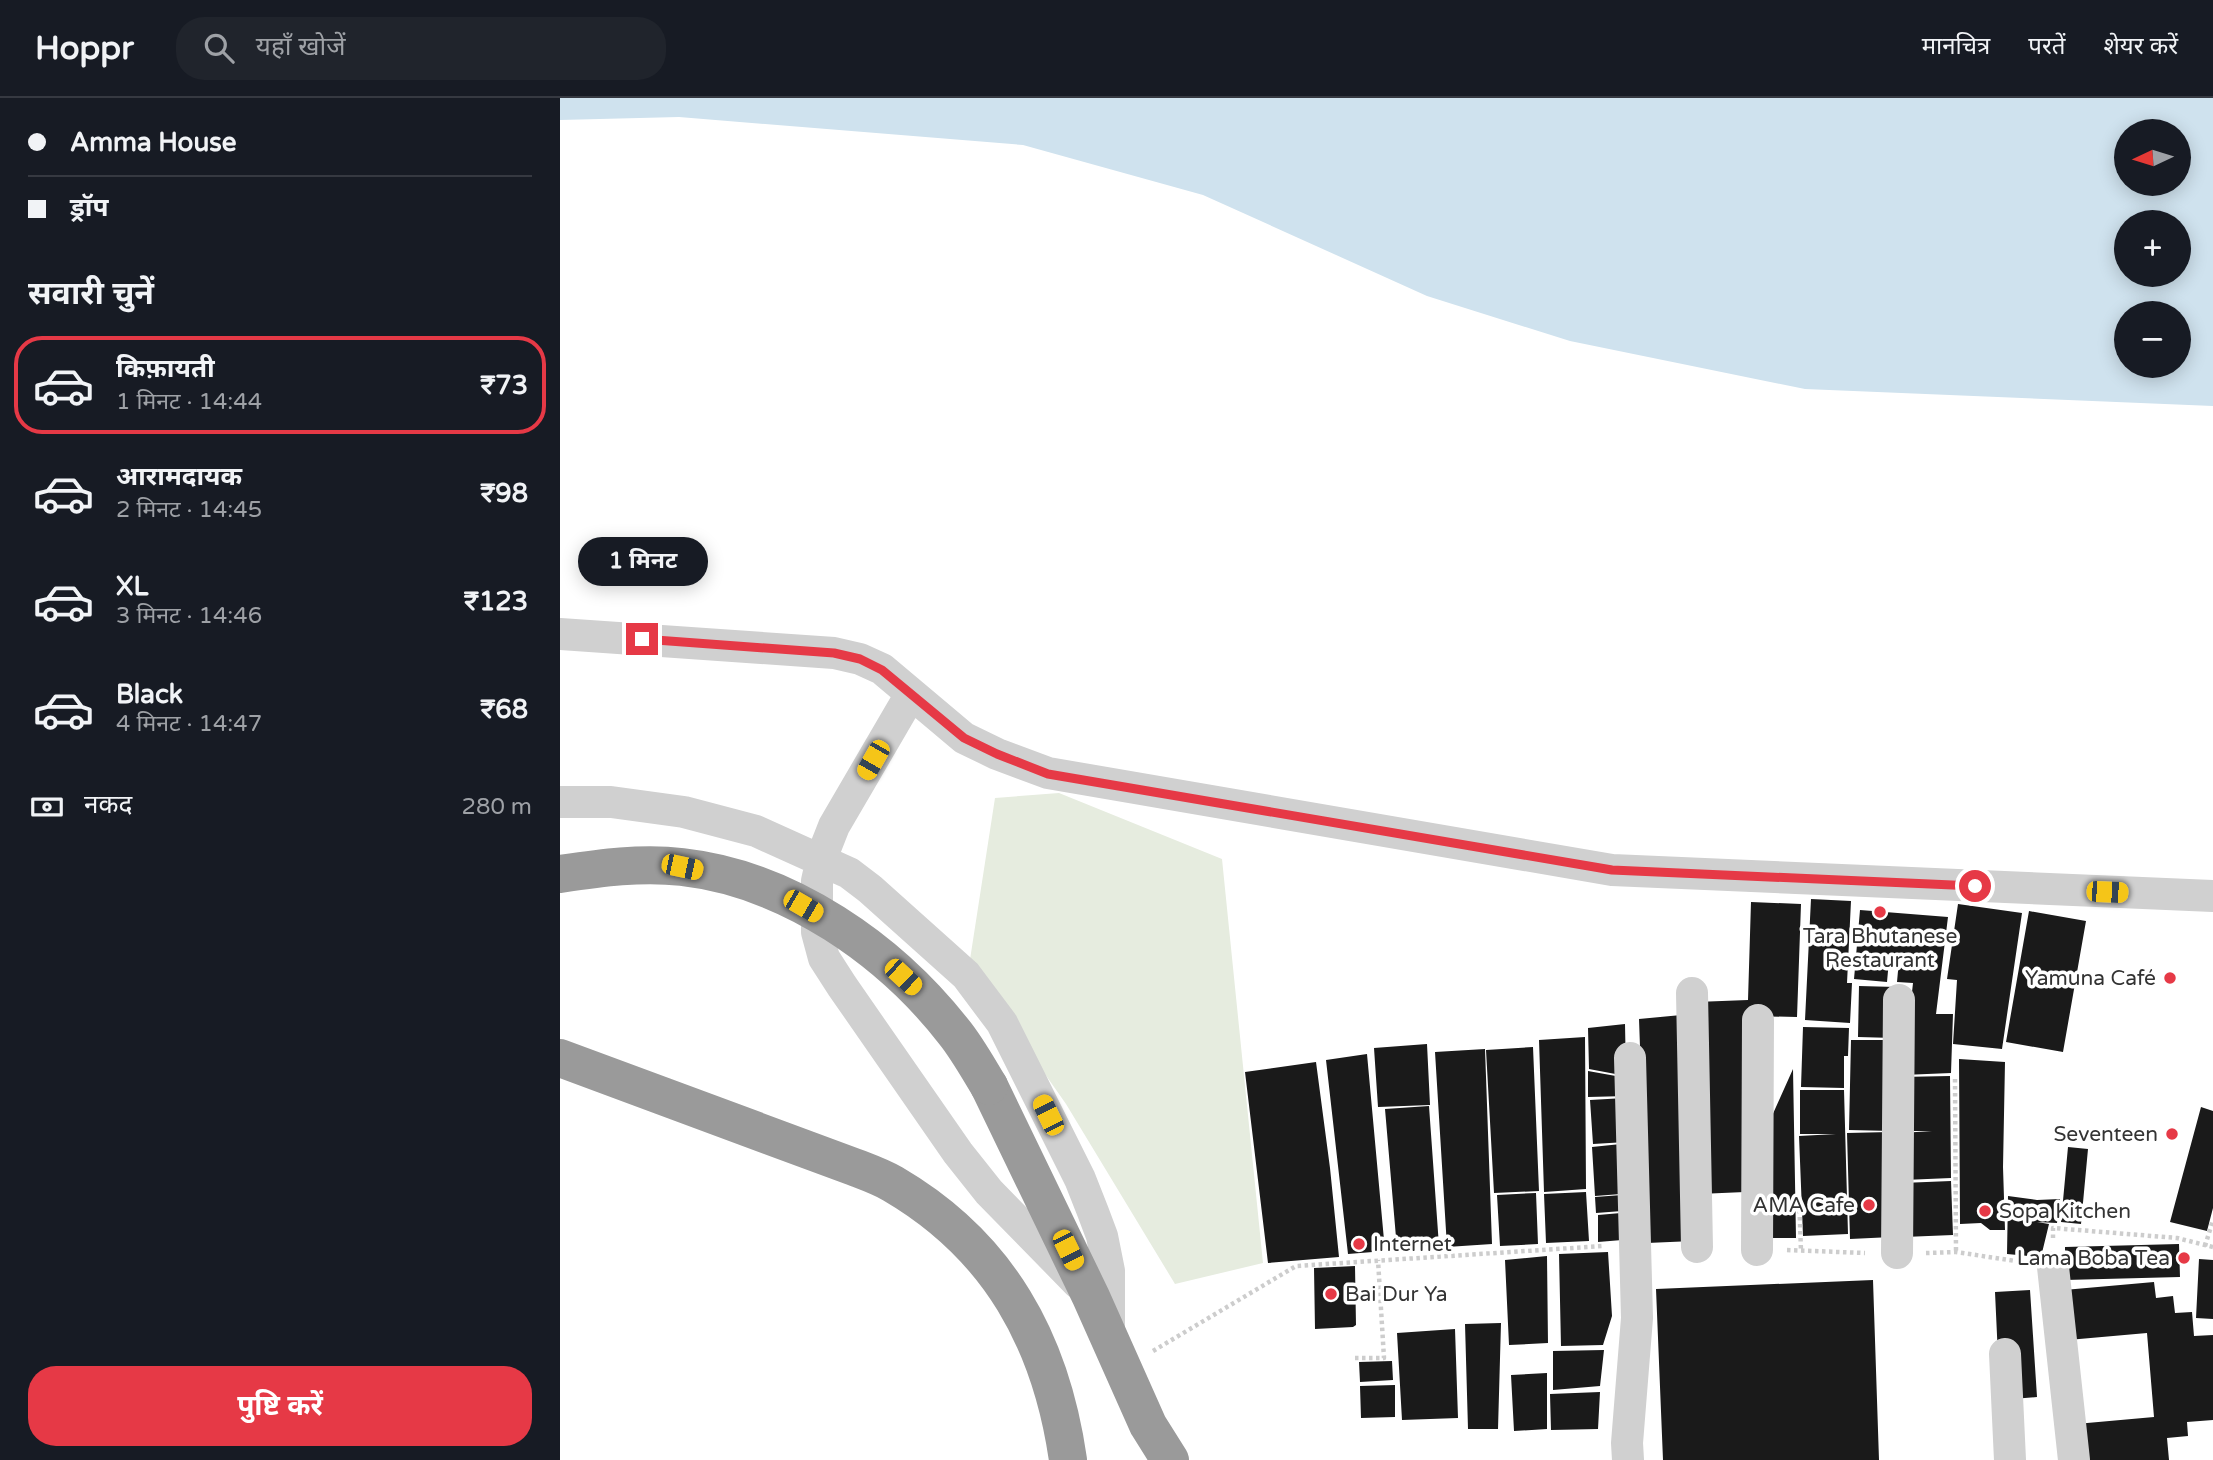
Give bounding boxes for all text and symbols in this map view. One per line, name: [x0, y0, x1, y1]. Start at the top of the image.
search box: [176, 17, 666, 80]
text: Hoppr: [35, 29, 134, 68]
icon: search: [200, 29, 238, 67]
text: यहाँ खोजें: [256, 31, 346, 62]
text: मानचित्र: [1922, 32, 1990, 61]
text: परतें: [2028, 32, 2065, 61]
text: शेयर करें: [2103, 32, 2178, 61]
north arrow: [2114, 119, 2191, 196]
map controls: [2114, 119, 2191, 378]
text: Amma House: [70, 127, 236, 158]
text: ड्रॉप: [70, 192, 108, 223]
button: +: [2114, 210, 2191, 287]
text: सवारी चुनें: [28, 275, 154, 313]
button: −: [2114, 301, 2191, 378]
text: किफ़ायती: [116, 353, 215, 384]
icon: car: [32, 354, 95, 417]
text: ₹73: [480, 370, 528, 401]
text: 1 मिनट · 14:44: [116, 388, 262, 416]
text: आरामदायक: [116, 461, 242, 492]
icon: car: [32, 462, 95, 525]
text: ₹98: [480, 478, 528, 509]
text: 2 मिनट · 14:45: [116, 496, 262, 524]
callout: 1 मिनट: [577, 538, 707, 587]
text: 1 मिनट: [609, 547, 677, 575]
icon: car: [32, 570, 95, 633]
text: XL: [116, 571, 148, 602]
text: ₹123: [464, 586, 528, 617]
text: 3 मिनट · 14:46: [116, 602, 262, 630]
route end: [626, 623, 658, 655]
icon: car: [32, 678, 95, 741]
text: Black: [116, 679, 183, 710]
text: ₹68: [480, 694, 528, 725]
text: 4 मिनट · 14:47: [116, 710, 262, 738]
car: [854, 737, 893, 783]
icon: cash: [28, 788, 66, 826]
text: नकद: [84, 789, 132, 820]
text: 280 m: [462, 793, 532, 821]
car: [660, 852, 705, 882]
route start: [1959, 870, 1991, 902]
car: [2086, 881, 2129, 903]
car: [780, 886, 827, 926]
marker: Tara Bhutanese Restaurant: [1872, 904, 1888, 920]
place label: Tara Bhutanese Restaurant: [1803, 924, 1957, 973]
car: [881, 955, 926, 999]
place label: Yamuna Café: [2025, 966, 2156, 991]
marker: Yamuna Café: [2162, 970, 2178, 986]
car: [1030, 1092, 1067, 1138]
place label: Seventeen: [2053, 1122, 2158, 1147]
marker: Seventeen: [2164, 1126, 2180, 1142]
place label: AMA Cafe: [1752, 1193, 1855, 1218]
marker: AMA Cafe: [1861, 1197, 1877, 1213]
place label: Sopa Kitchen: [1999, 1199, 2131, 1224]
marker: Sopa Kitchen: [1977, 1203, 1993, 1219]
car: [1050, 1227, 1087, 1273]
place label: Internet: [1373, 1232, 1452, 1257]
marker: Internet: [1351, 1236, 1367, 1252]
place label: Lama Boba Tea: [2017, 1246, 2170, 1271]
marker: Lama Boba Tea: [2176, 1250, 2192, 1266]
place label: Bai Dur Ya: [1345, 1282, 1447, 1307]
marker: Bai Dur Ya: [1323, 1286, 1339, 1302]
button: पुष्टि करें: [28, 1366, 532, 1446]

